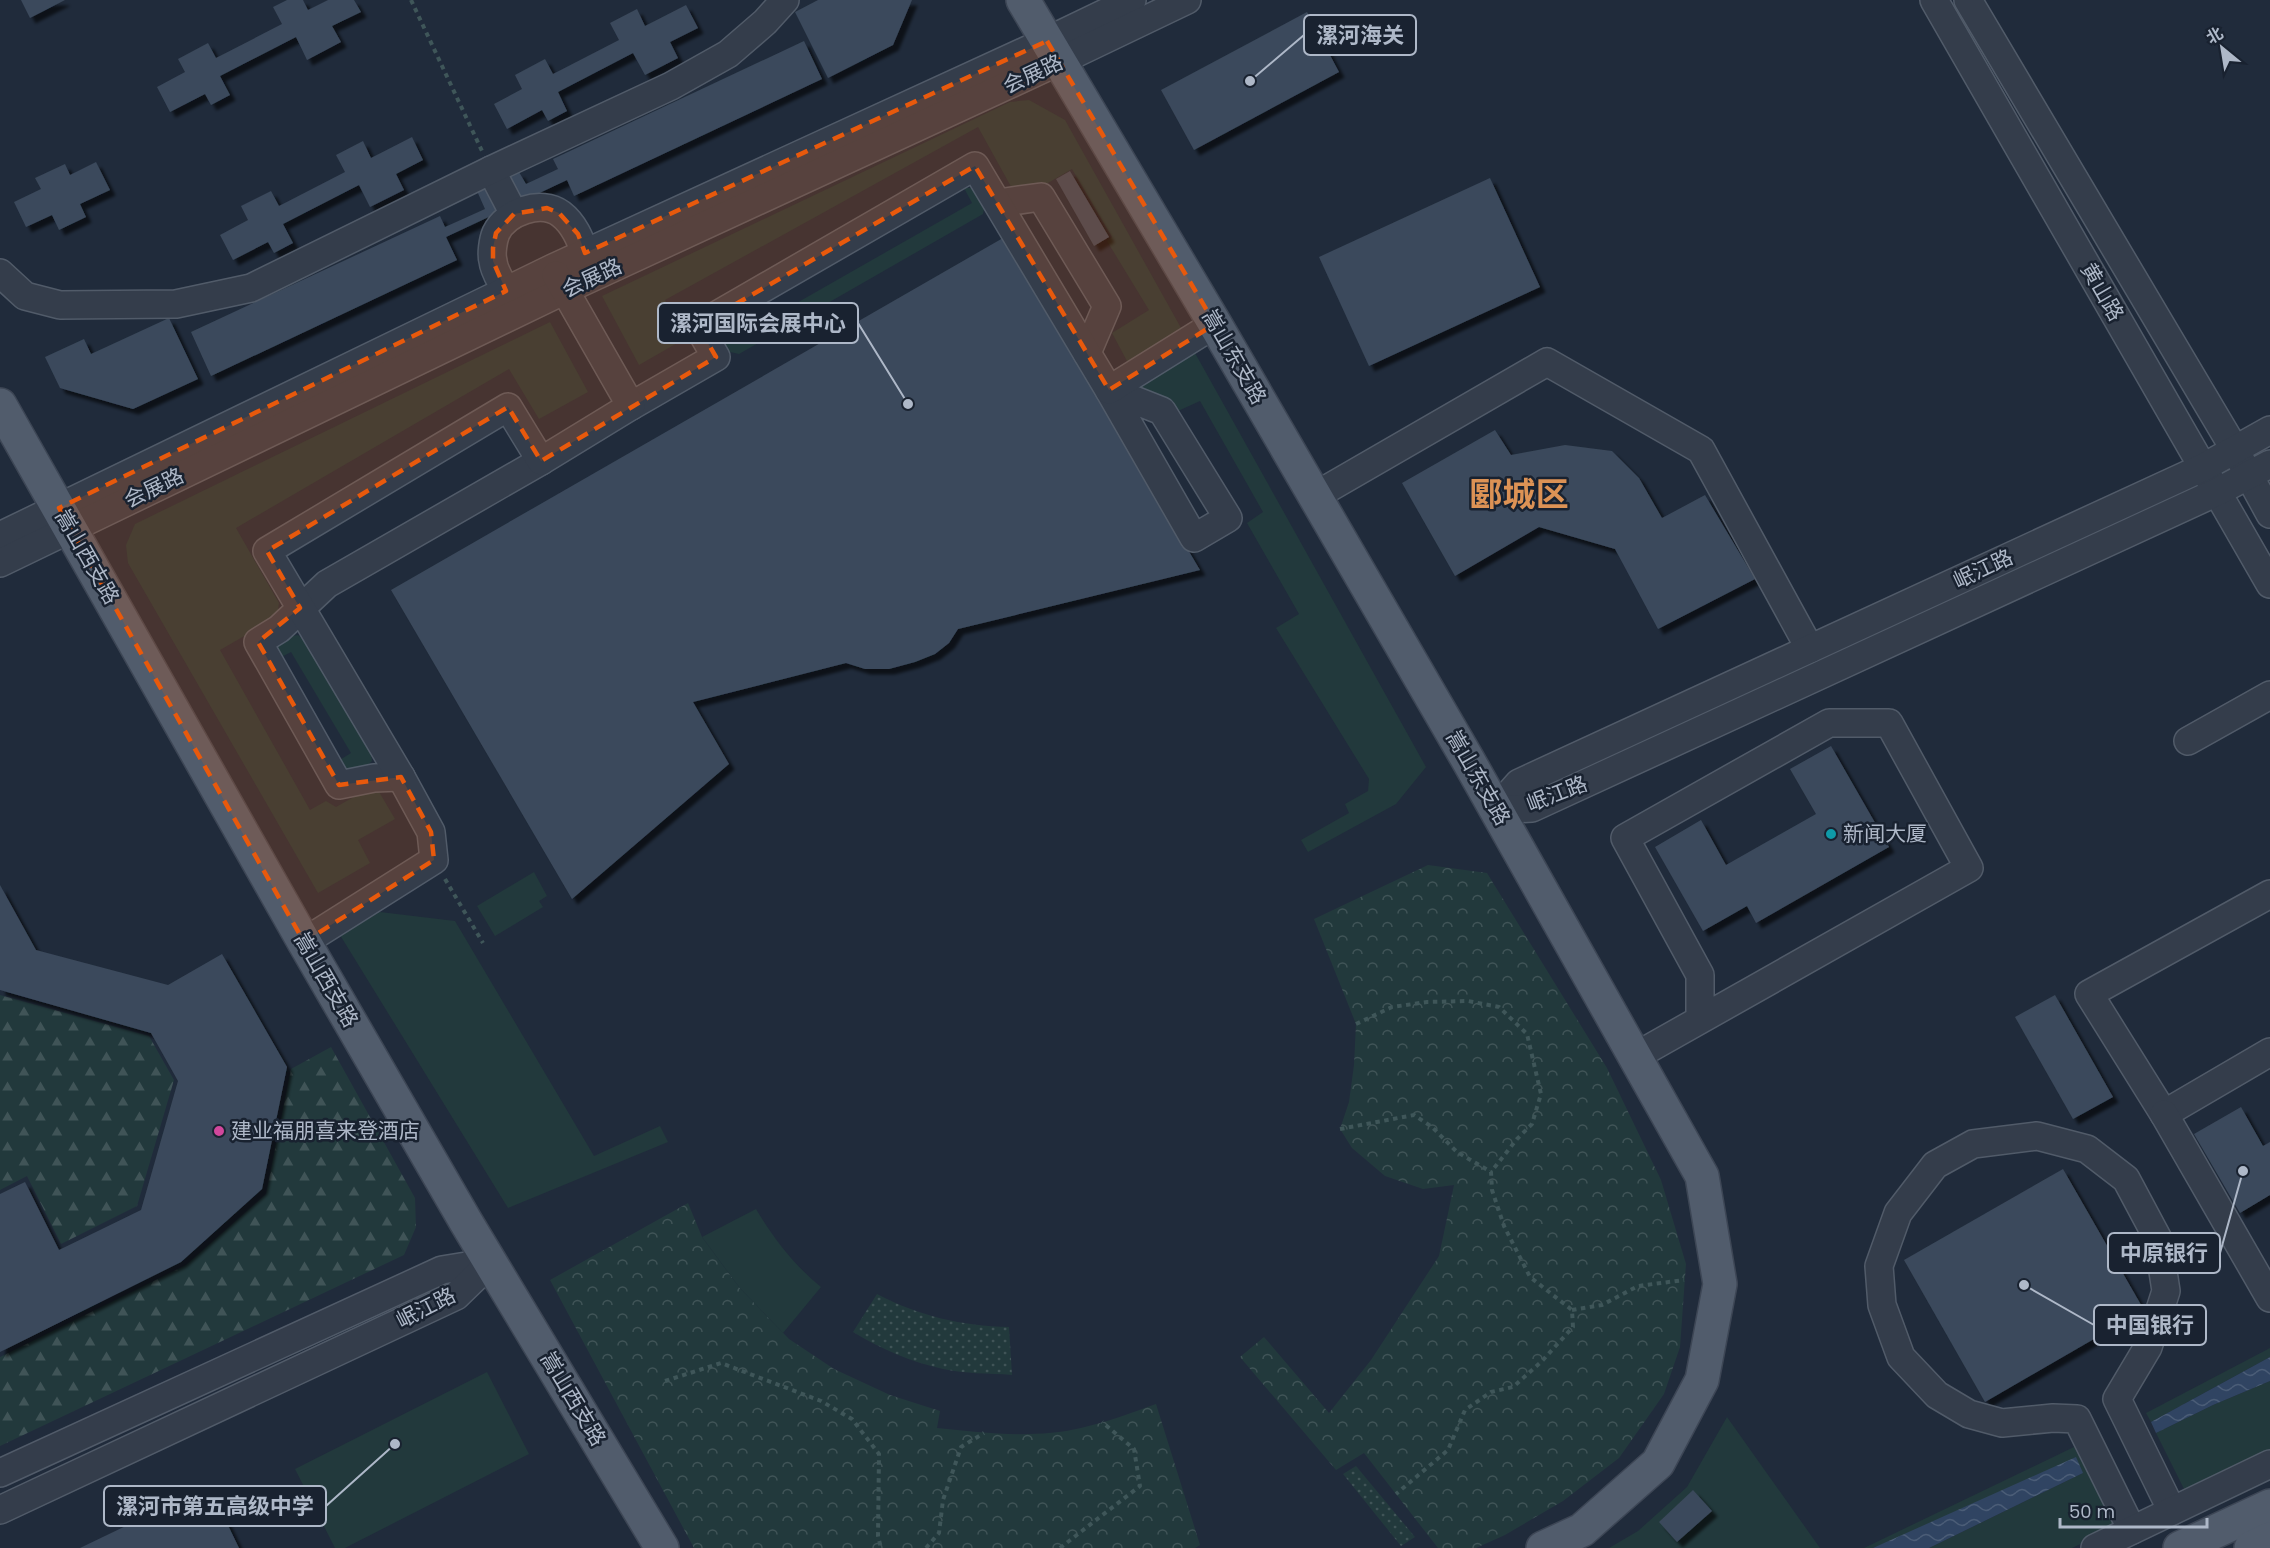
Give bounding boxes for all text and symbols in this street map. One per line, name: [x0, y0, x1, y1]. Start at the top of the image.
callout: 漯河海关: [1304, 15, 1416, 55]
north arrow: [2192, 18, 2252, 78]
text: 漯河海关: [1316, 20, 1404, 51]
text: 北: [2202, 21, 2227, 49]
street label: 会展路: [998, 47, 1067, 100]
street label: 会展路: [557, 251, 626, 304]
street label: 黄山路: [2074, 257, 2131, 326]
callout: 漯河国际会展中心: [658, 303, 858, 343]
street label: 嵩山东支路: [1196, 304, 1273, 409]
text: 漯河国际会展中心: [670, 308, 846, 339]
street label: 会展路: [119, 461, 188, 514]
district label: 郾城区: [1470, 471, 1569, 518]
street label: 嵩山西支路: [49, 504, 126, 609]
street label: 岷江路: [1948, 542, 2017, 595]
street label: 嵩山东支路: [1440, 725, 1517, 830]
street label: 岷江路: [1522, 769, 1591, 818]
place label: 新闻大厦: [1843, 819, 1927, 848]
marker: 新闻大厦: [1824, 827, 1838, 841]
street label: 嵩山西支路: [288, 927, 365, 1032]
place label: 建业福朋喜来登酒店: [231, 1116, 420, 1145]
marker: 建业福朋喜来登酒店: [212, 1124, 226, 1138]
callout: 中原银行: [2108, 1233, 2220, 1273]
text: 中原银行: [2120, 1238, 2208, 1269]
street label: 岷江路: [391, 1280, 460, 1335]
callout: 中国银行: [2094, 1305, 2206, 1345]
text: 中国银行: [2106, 1310, 2194, 1341]
street label: 嵩山西支路: [534, 1346, 613, 1451]
callout: 漯河市第五高级中学: [104, 1486, 326, 1526]
text: 漯河市第五高级中学: [116, 1491, 314, 1522]
scale bar: [2060, 1491, 2207, 1529]
text: 50 m: [2069, 1499, 2115, 1524]

